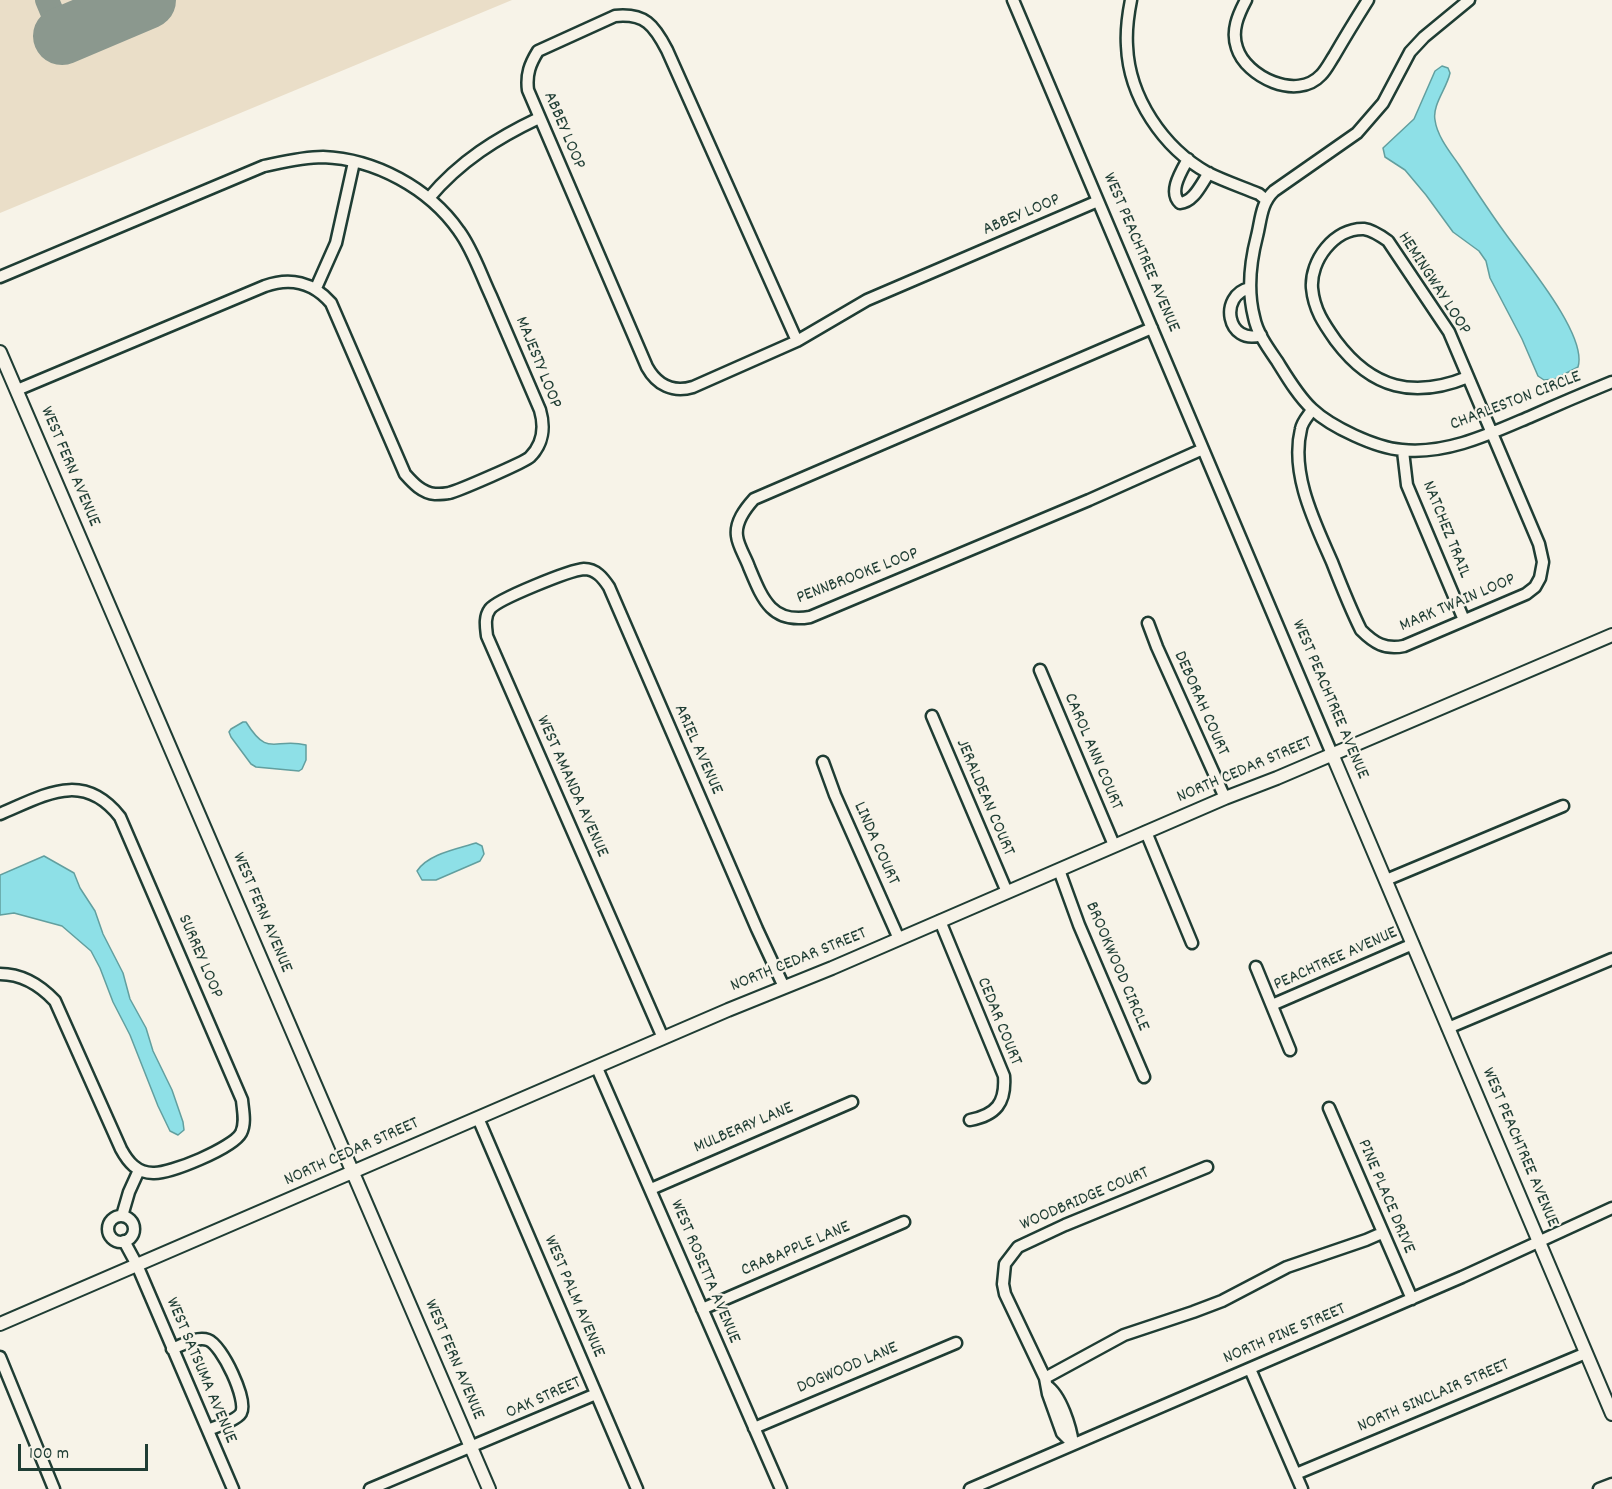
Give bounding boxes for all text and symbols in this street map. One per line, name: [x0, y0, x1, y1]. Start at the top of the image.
street label: ABBEY LOOP: [537, 89, 589, 173]
street label: WEST PEACHTREE AVENUE: [1097, 170, 1183, 336]
street label: ABBEY LOOP: [980, 190, 1064, 242]
street label: HEMINGWAY LOOP: [1392, 228, 1474, 340]
street label: MAJESTY LOOP: [509, 314, 565, 412]
street label: CHARLESTON CIRCLE: [1448, 367, 1584, 437]
street label: WEST FERN AVENUE: [34, 404, 104, 530]
street label: NATCHEZ TRAIL: [1416, 478, 1474, 582]
street label: PENNBROOKE LOOP: [794, 544, 922, 610]
street label: MARK TWAIN LOOP: [1397, 570, 1519, 638]
street label: WEST PEACHTREE AVENUE: [1286, 617, 1372, 783]
street label: DEBORAH COURT: [1167, 648, 1233, 760]
street label: CAROL ANN COURT: [1058, 690, 1126, 814]
street label: ARIEL AVENUE: [668, 702, 726, 798]
street label: WEST AMANDA AVENUE: [530, 713, 612, 861]
street label: NORTH CEDAR STREET: [1174, 733, 1316, 809]
street label: JERALDEAN COURT: [950, 736, 1018, 860]
street label: LINDA COURT: [847, 799, 903, 889]
street label: WEST FERN AVENUE: [226, 850, 296, 976]
street label: BROOKWOOD CIRCLE: [1079, 899, 1153, 1035]
street label: SURREY LOOP: [172, 912, 226, 1002]
street label: PEACHTREE AVENUE: [1271, 923, 1401, 997]
street label: NORTH CEDAR STREET: [728, 924, 870, 998]
street label: CEDAR COURT: [971, 975, 1025, 1069]
street label: WEST PEACHTREE AVENUE: [1476, 1065, 1562, 1231]
street label: MULBERRY LANE: [691, 1098, 797, 1160]
street label: NORTH CEDAR STREET: [281, 1114, 423, 1192]
street label: PINE PLACE DRIVE: [1351, 1137, 1419, 1257]
street label: WOODBRIDGE COURT: [1017, 1163, 1153, 1237]
street label: WEST ROSETTA AVENUE: [664, 1197, 744, 1347]
street label: CRABAPPLE LANE: [738, 1217, 854, 1283]
street label: WEST PALM AVENUE: [538, 1233, 608, 1361]
street label: WEST SATSUMA AVENUE: [160, 1295, 240, 1447]
street label: WEST FERN AVENUE: [418, 1297, 488, 1423]
street label: NORTH PINE STREET: [1221, 1299, 1349, 1371]
street label: DOGWOOD LANE: [794, 1338, 902, 1400]
street label: NORTH SINCLAIR STREET: [1355, 1355, 1513, 1439]
street label: OAK STREET: [503, 1373, 585, 1425]
scale bar: [21, 1432, 152, 1470]
text: 100 m: [29, 1442, 69, 1467]

